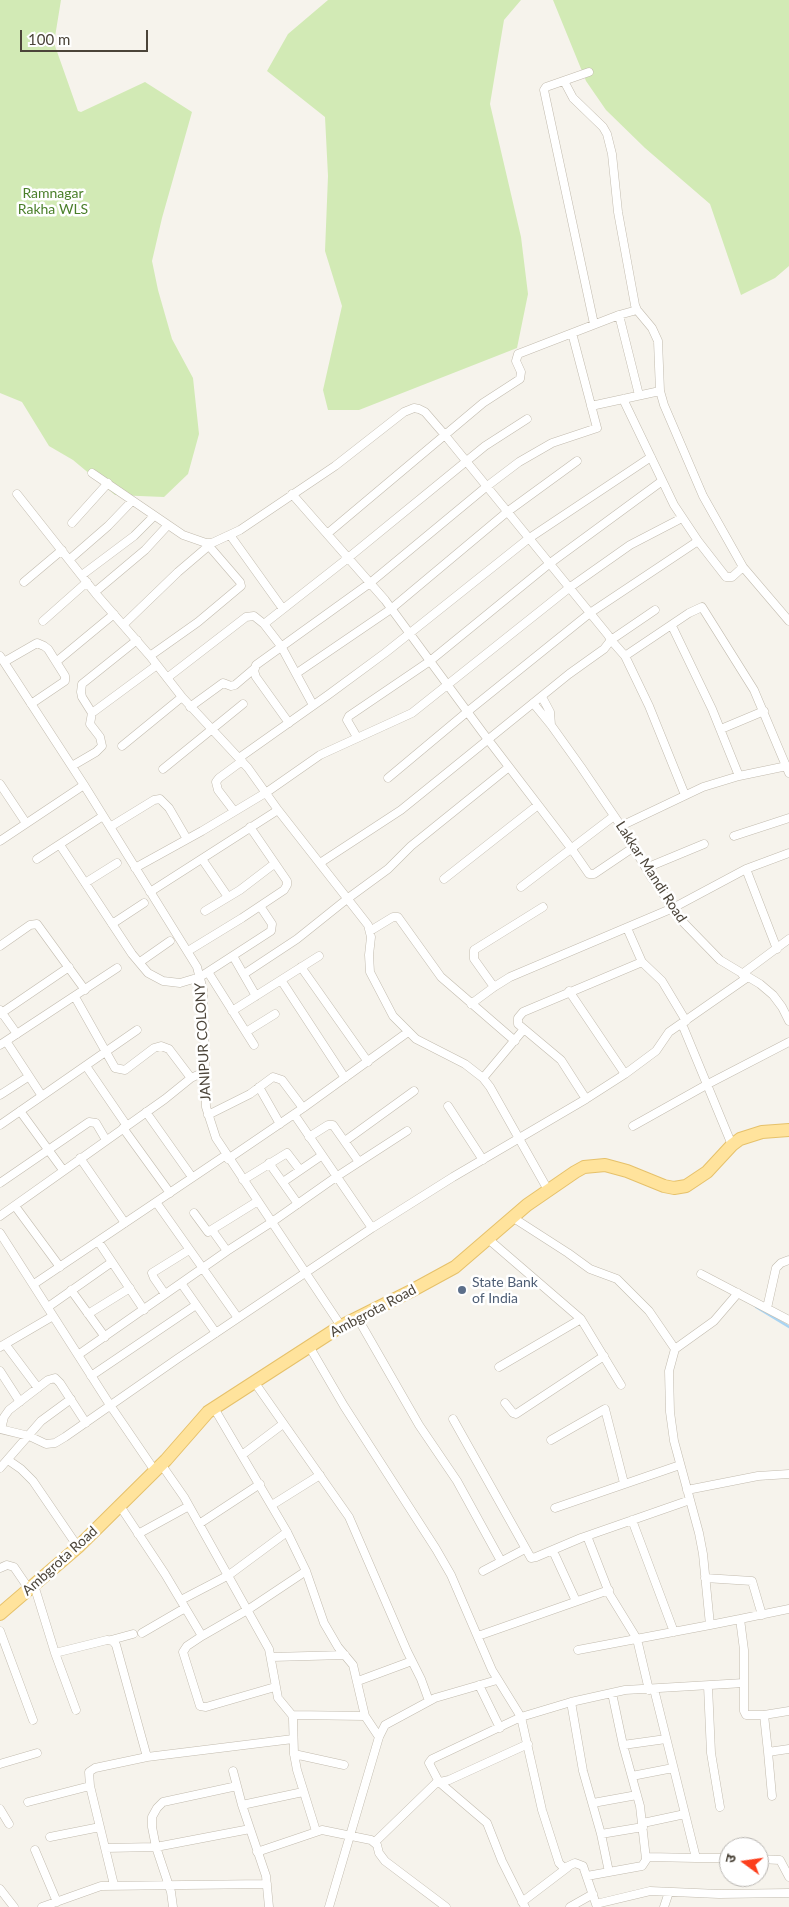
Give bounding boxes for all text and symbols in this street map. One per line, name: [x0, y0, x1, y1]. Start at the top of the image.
scale bar: [22, 20, 150, 52]
text: 100 m: [28, 30, 70, 48]
park label: Ramnagar Rakha WLS: [18, 185, 88, 218]
street label: Lakkar Mandi Road: [612, 818, 690, 926]
street label: JANIPUR COLONY: [192, 982, 214, 1102]
place label: State Bank of India: [472, 1274, 538, 1306]
street label: Ambgrota Road: [327, 1281, 419, 1341]
marker: State Bank of India: [456, 1284, 468, 1296]
street label: Ambgrota Road: [19, 1523, 101, 1599]
north arrow: [719, 1837, 769, 1887]
text: उ: [721, 1852, 739, 1865]

